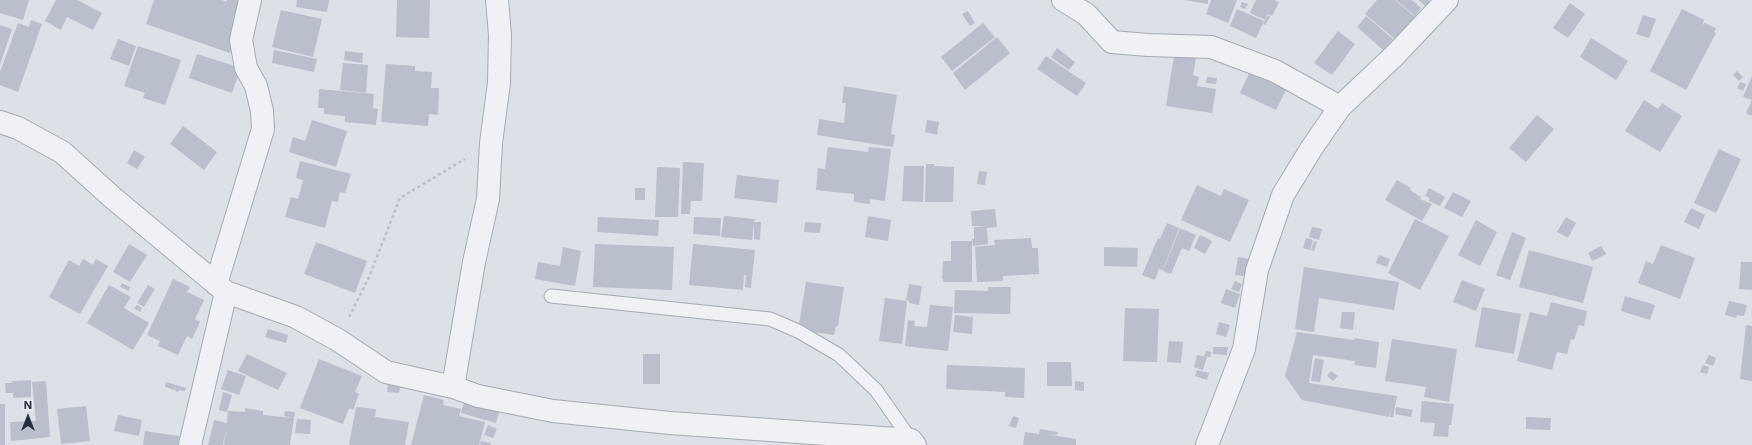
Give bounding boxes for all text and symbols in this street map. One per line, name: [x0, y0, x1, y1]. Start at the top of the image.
north arrow: [8, 397, 48, 437]
text: N: [24, 398, 32, 412]

